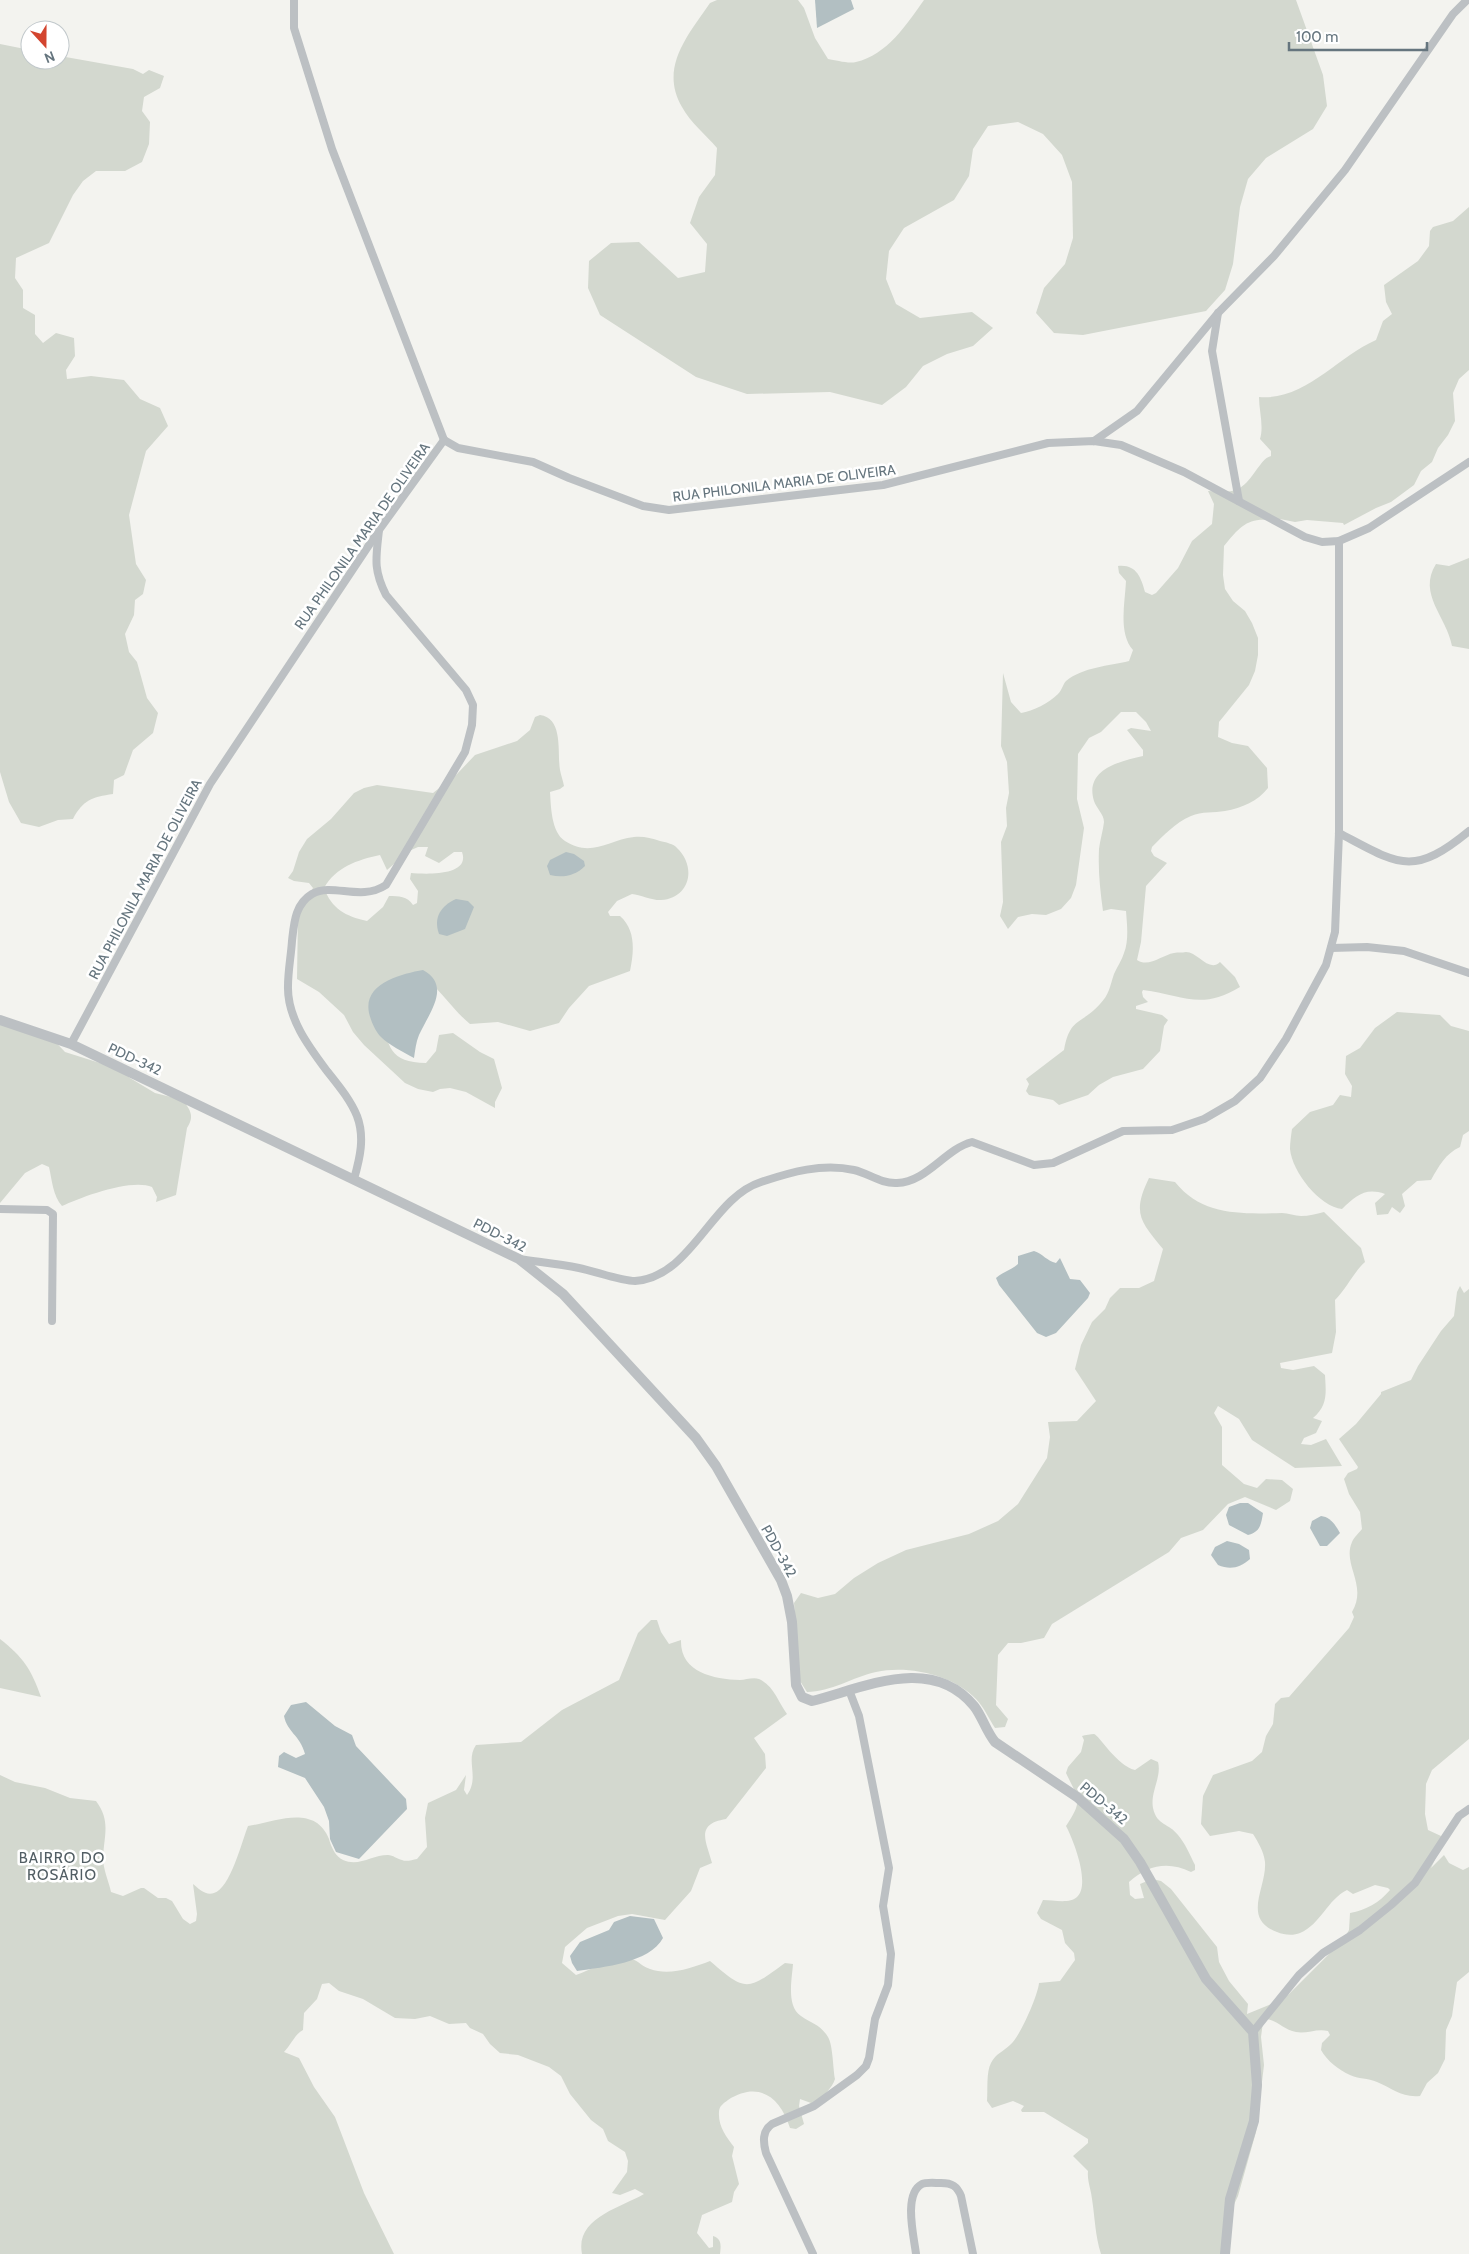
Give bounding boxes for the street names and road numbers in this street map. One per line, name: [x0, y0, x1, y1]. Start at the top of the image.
street label: RUA PHILONILA MARIA DE OLIVEIRA: [290, 439, 434, 633]
street label: RUA PHILONILA MARIA DE OLIVEIRA: [672, 460, 897, 506]
street label: RUA PHILONILA MARIA DE OLIVEIRA: [84, 775, 206, 982]
street label: PDD-342: [105, 1039, 165, 1079]
street label: PDD-342: [470, 1214, 530, 1256]
street label: PDD-342: [757, 1522, 801, 1580]
street label: PDD-342: [1076, 1778, 1132, 1828]

